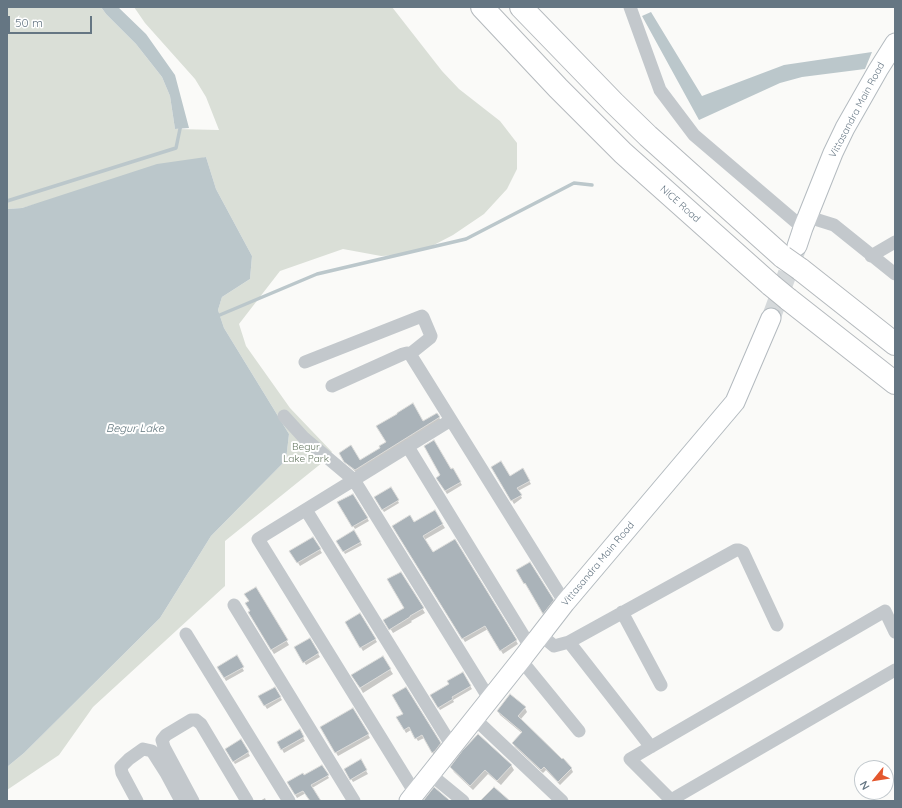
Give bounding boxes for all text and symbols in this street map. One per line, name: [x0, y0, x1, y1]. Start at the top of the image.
scale bar: [10, 8, 94, 34]
text: 50 m: [15, 15, 43, 30]
street label: Vittasandra Main Road: [827, 60, 887, 160]
street label: NICE Road: [658, 183, 702, 225]
water label: Begur Lake: [106, 422, 164, 436]
park label: Begur Lake Park: [283, 441, 329, 464]
street label: Vittasandra Main Road: [559, 519, 637, 609]
north arrow: [854, 760, 894, 800]
text: N: [856, 778, 873, 793]

